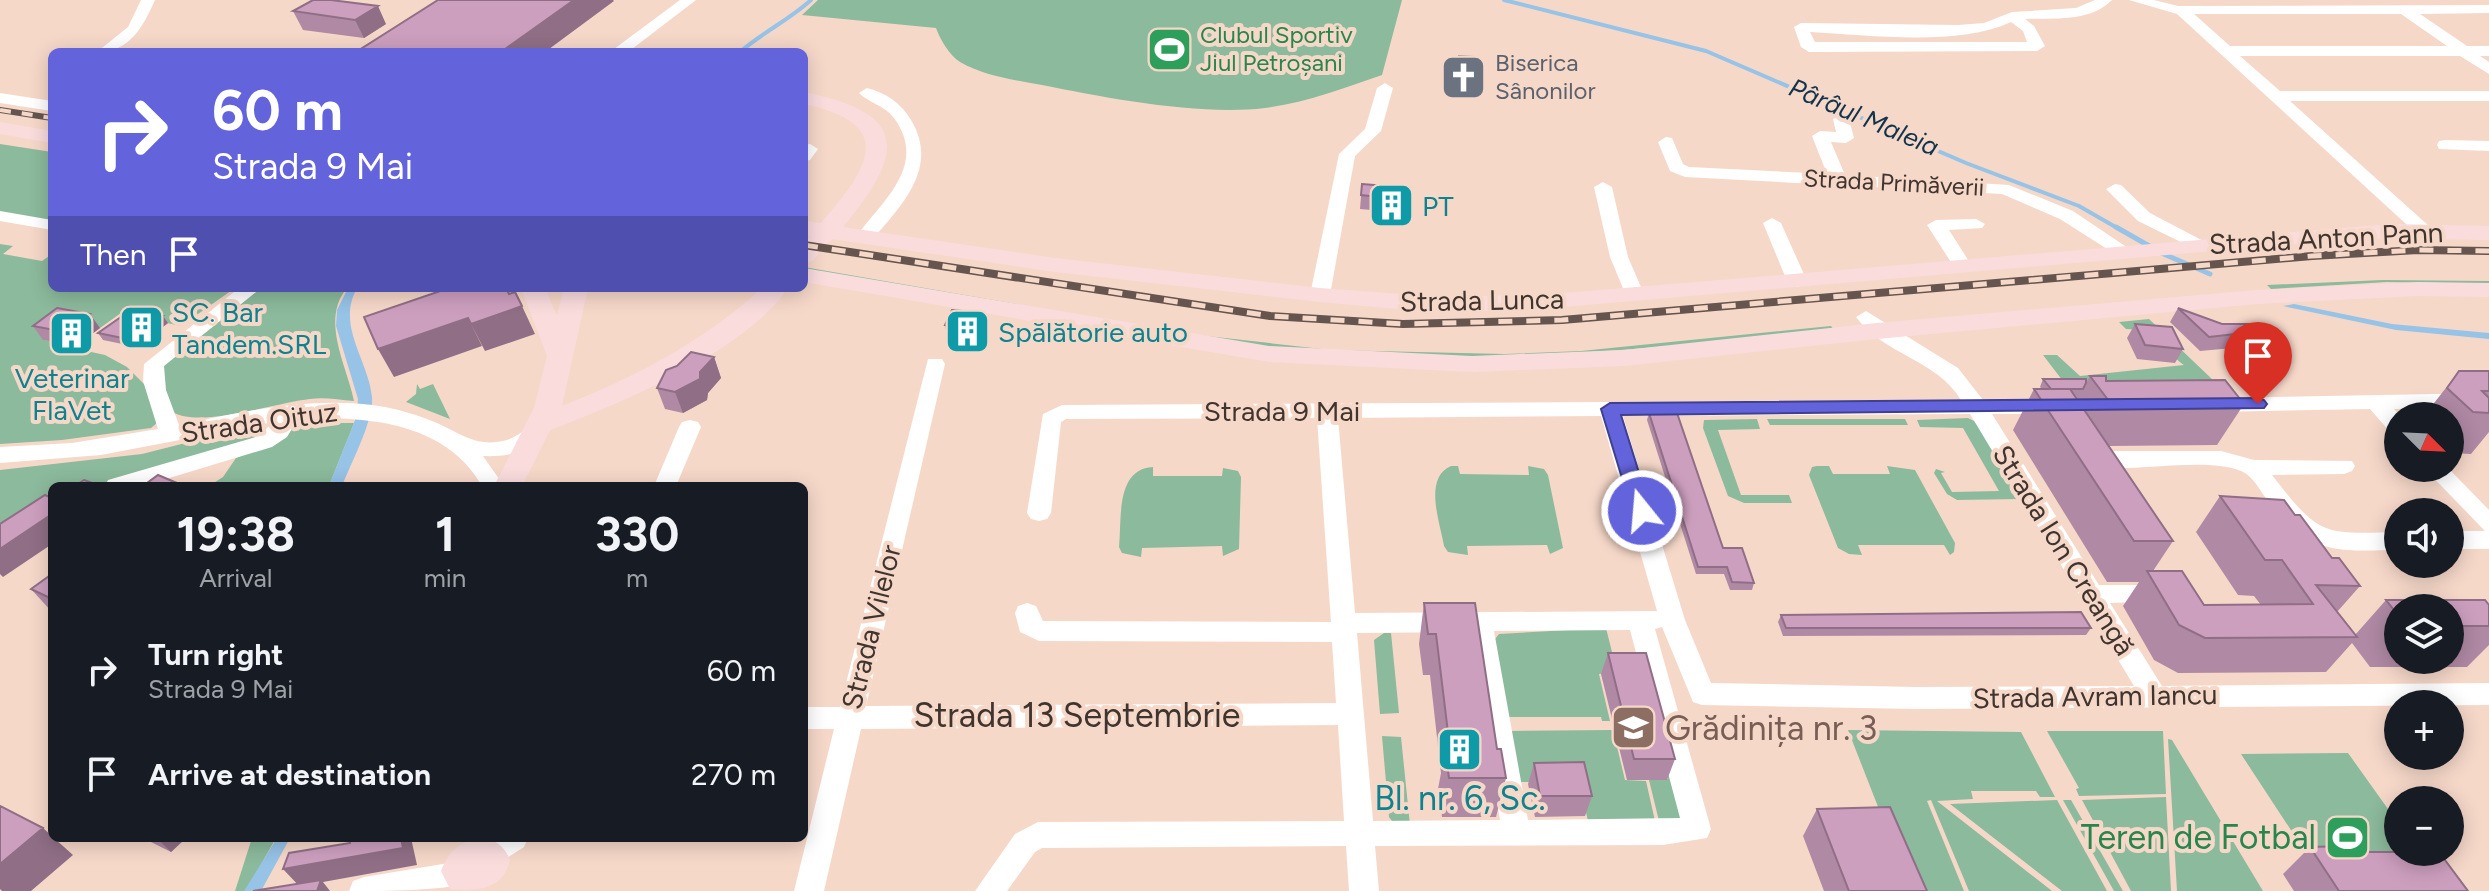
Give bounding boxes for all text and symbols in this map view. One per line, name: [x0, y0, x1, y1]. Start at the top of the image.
place label: Clubul Sportiv Jiul Petroșani: [1200, 20, 1353, 77]
sports icon: Clubul Sportiv Jiul Petroșani: [1145, 25, 1193, 73]
place label: Biserica Sânonilor: [1495, 48, 1596, 105]
church icon: Biserica Sânonilor: [1440, 53, 1488, 101]
water label: Pârâul Maleia: [1784, 71, 1944, 163]
text: 60 m: [212, 77, 343, 144]
icon: right: [80, 80, 184, 184]
text: Strada 9 Mai: [212, 145, 413, 188]
street label: Strada Primăverii: [1803, 163, 1985, 202]
building icon: PT: [1367, 182, 1415, 230]
place label: PT: [1422, 189, 1454, 223]
street label: Strada Anton Pann: [2208, 215, 2444, 261]
icon: arrive: [162, 232, 206, 276]
text: Then: [80, 236, 146, 273]
street label: Strada Lunca: [1400, 282, 1564, 318]
place label: SC. Bar Tandem.SRL: [172, 295, 327, 361]
building icon: SC. Bar Tandem.SRL: [117, 304, 165, 352]
building icon: Spălătorie auto: [943, 308, 991, 356]
building icon: Veterinar FlaVet: [48, 310, 96, 358]
place label: Spălătorie auto: [998, 315, 1188, 349]
pin: [2224, 322, 2292, 404]
icon: arrive: [2236, 334, 2280, 378]
place label: Veterinar FlaVet: [15, 361, 130, 427]
street label: Strada Oituz: [179, 394, 339, 450]
street label: Strada 9 Mai: [1204, 394, 1360, 428]
north arrow: [2384, 402, 2464, 482]
map controls: [2384, 402, 2464, 866]
street label: Strada Ion Creangă: [1986, 439, 2142, 661]
position arrow: [1600, 469, 1684, 553]
button: sound: [2384, 498, 2464, 578]
text: 19:38: [177, 505, 295, 563]
text: 1: [435, 505, 455, 563]
text: 330: [595, 505, 679, 563]
street label: Strada Vilelor: [834, 541, 908, 713]
text: Arrival: [199, 562, 273, 594]
text: min: [424, 562, 466, 594]
text: m: [626, 562, 648, 594]
button: layers: [2384, 594, 2464, 674]
text: Turn right: [148, 636, 283, 673]
icon: right: [80, 648, 124, 692]
text: 60 m: [707, 652, 776, 689]
text: Strada 9 Mai: [148, 673, 293, 705]
street label: Strada Avram Iancu: [1972, 677, 2218, 715]
button: +: [2384, 690, 2464, 770]
street label: Strada 13 Septembrie: [914, 695, 1240, 736]
school or university icon: Grădinița nr. 3: [1610, 704, 1658, 752]
place label: Grădinița nr. 3: [1665, 708, 1877, 749]
building icon: Bl. nr. 6, Sc.: [1436, 726, 1484, 774]
icon: arrive: [80, 752, 124, 796]
text: Arrive at destination: [148, 756, 431, 793]
text: 270 m: [691, 756, 776, 793]
place label: Bl. nr. 6, Sc.: [1374, 778, 1546, 819]
button: −: [2384, 786, 2464, 866]
sports icon: Teren de Fotbal: [2323, 813, 2371, 861]
place label: Teren de Fotbal: [2081, 817, 2316, 858]

